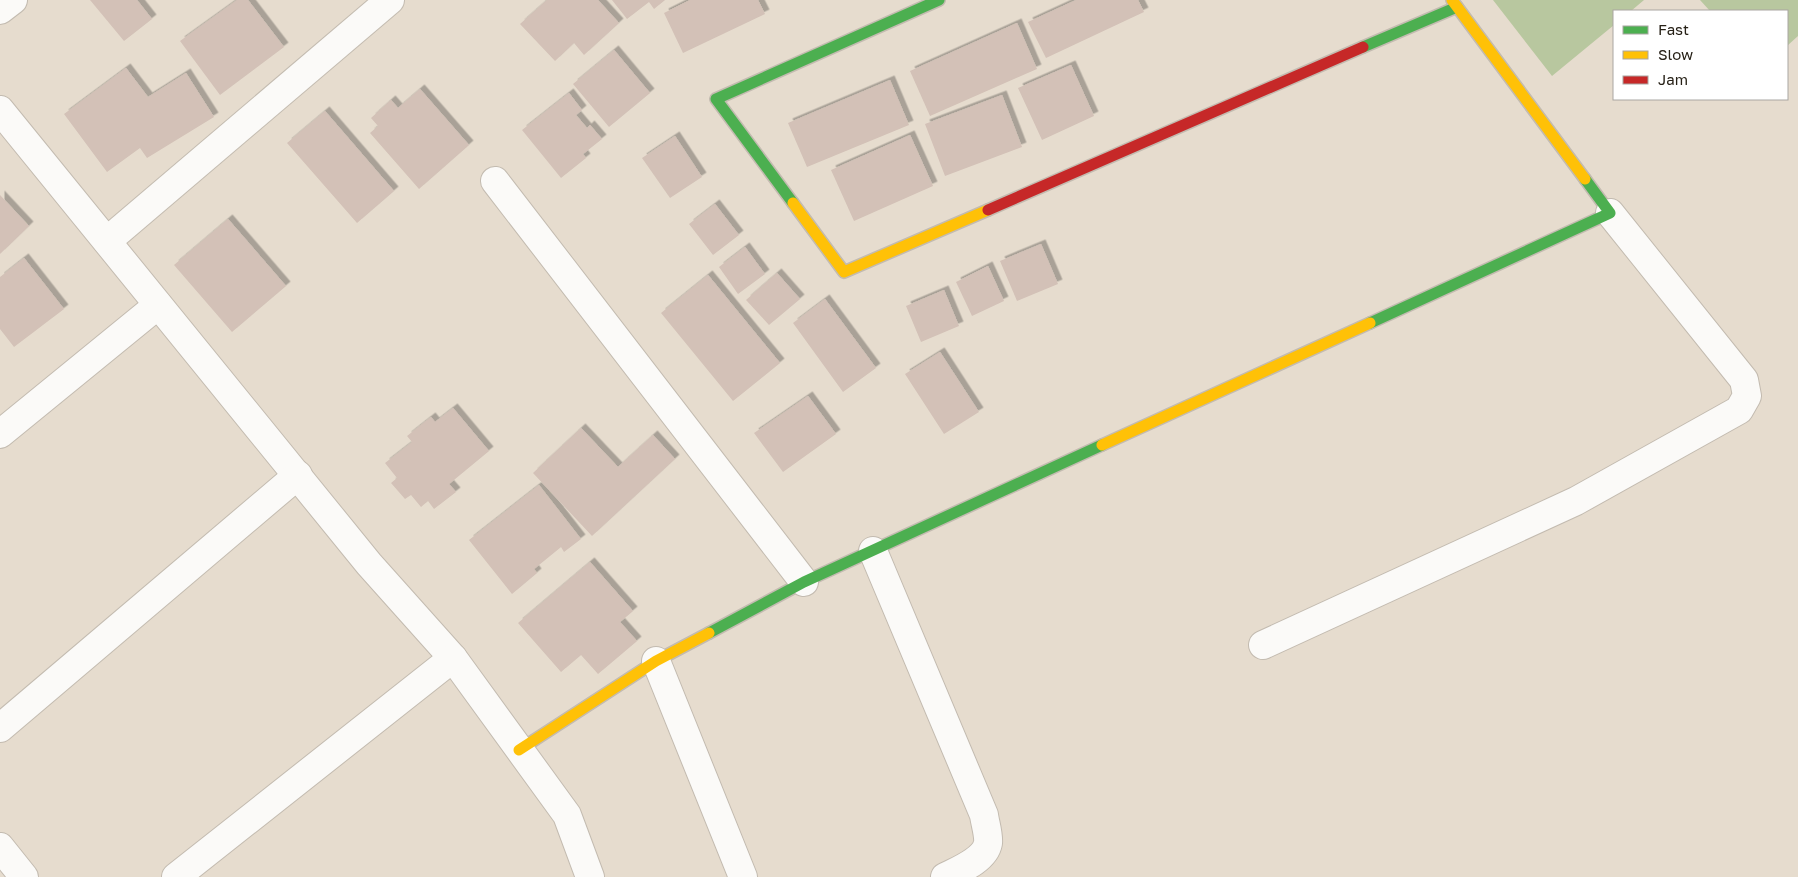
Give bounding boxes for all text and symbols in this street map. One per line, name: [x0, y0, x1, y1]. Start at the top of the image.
legend: [1613, 10, 1788, 100]
text: Fast: [1658, 20, 1689, 38]
text: Slow: [1658, 45, 1693, 63]
text: Jam: [1658, 70, 1688, 88]

